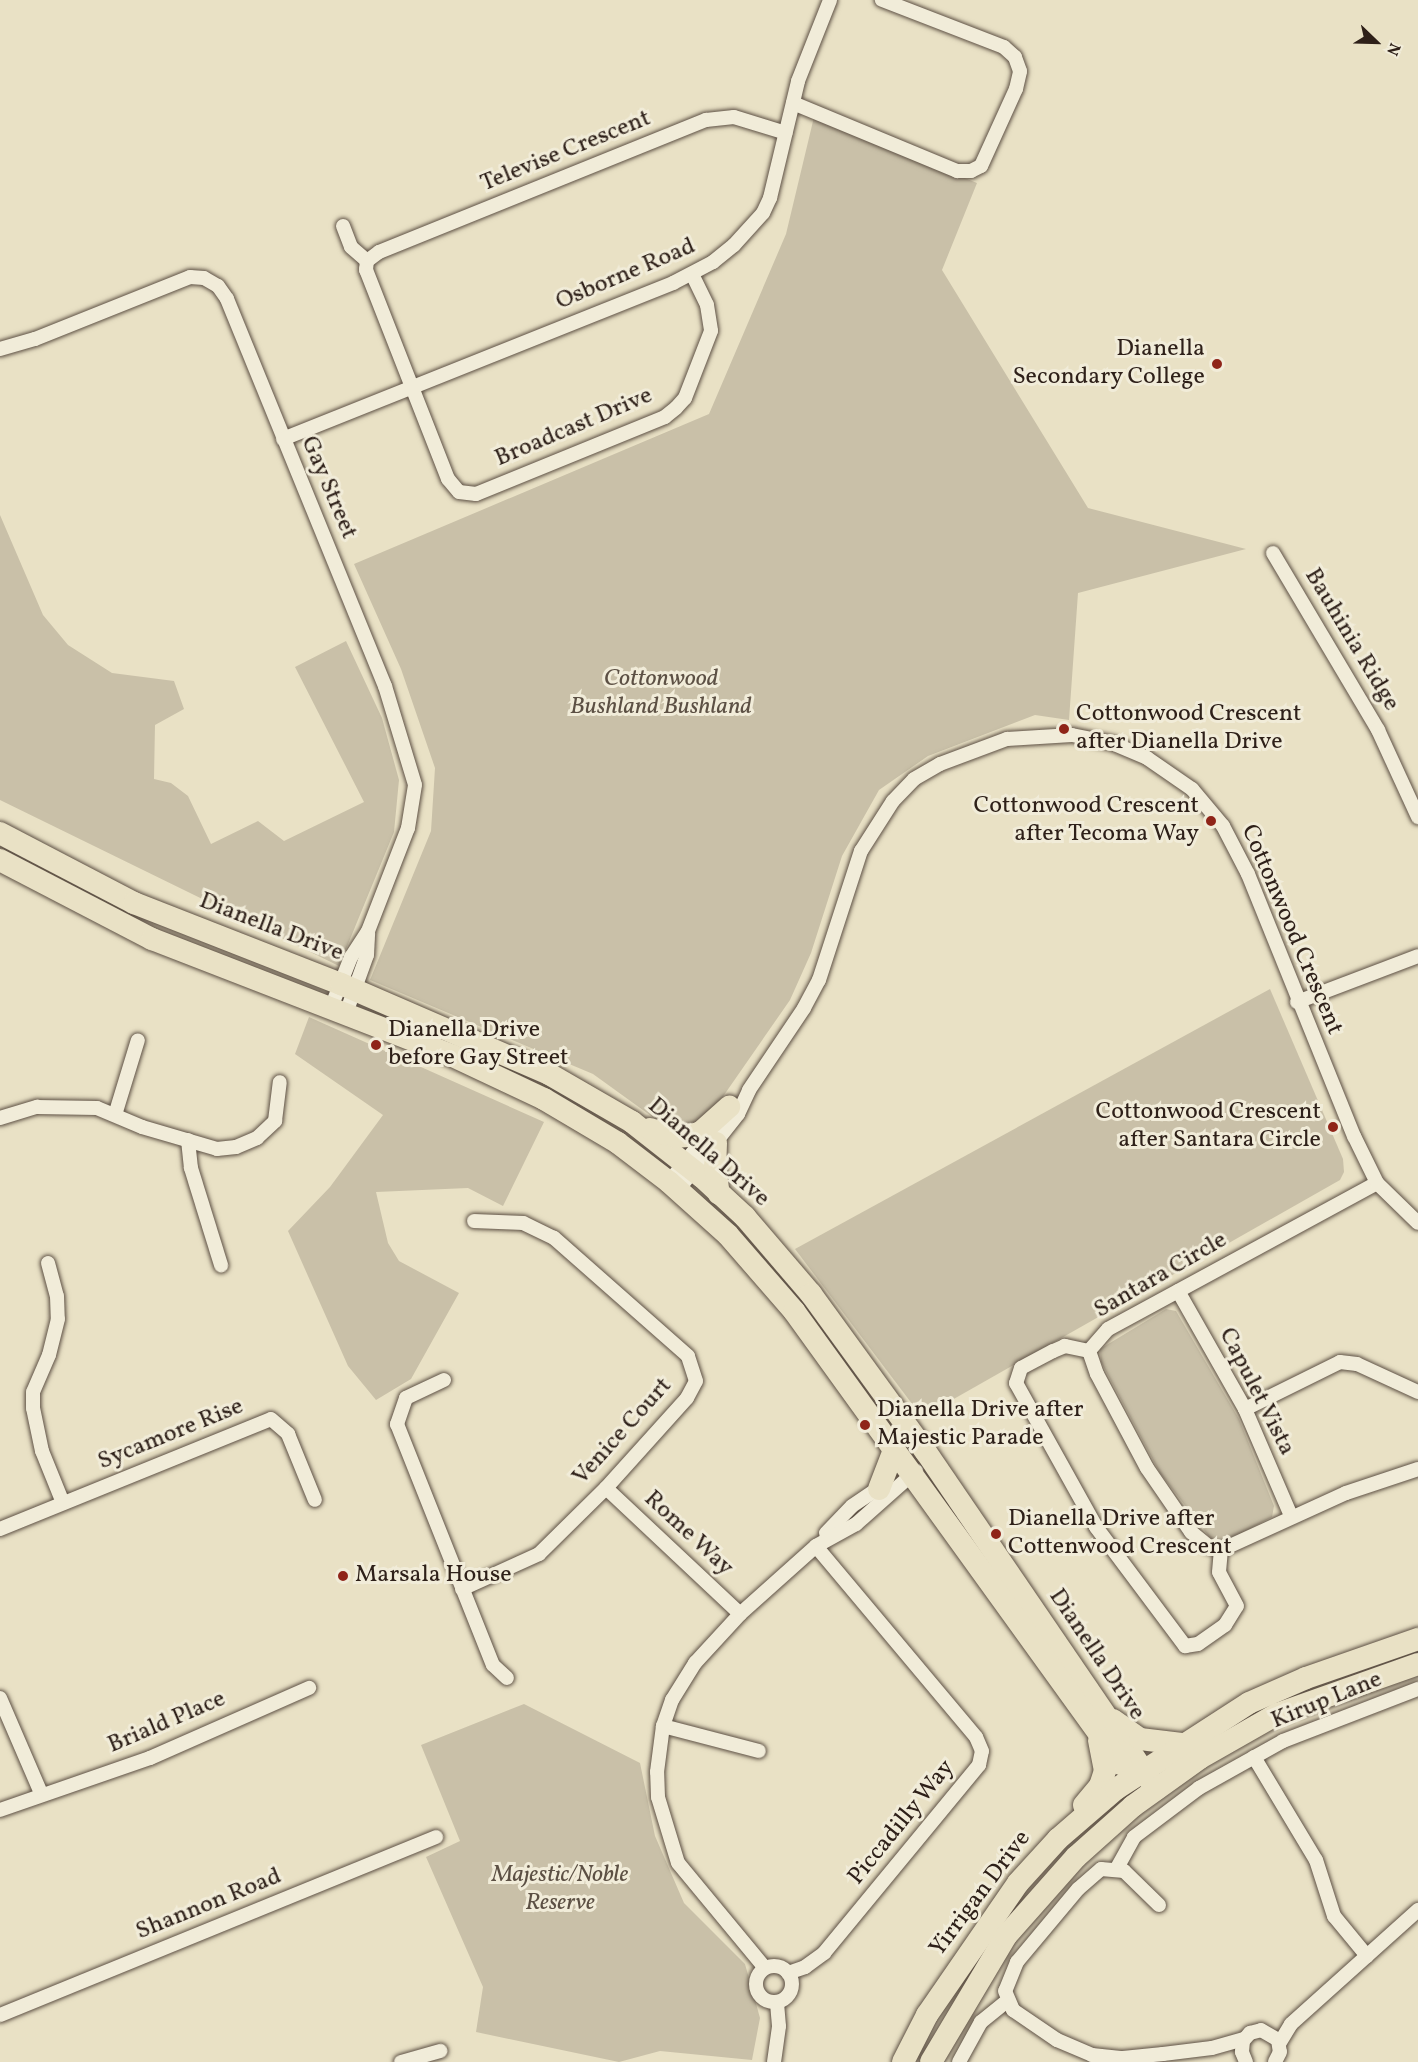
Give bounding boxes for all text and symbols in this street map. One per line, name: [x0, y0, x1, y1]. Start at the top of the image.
north arrow: [1346, 12, 1406, 72]
text: N: [1380, 39, 1405, 59]
street label: Televise Crescent: [477, 105, 655, 199]
street label: Osborne Road: [552, 233, 700, 317]
place label: Dianella Secondary College: [1012, 336, 1205, 392]
marker: Dianella Secondary College: [1210, 357, 1224, 371]
street label: Broadcast Drive: [491, 382, 657, 474]
street label: Gay Street: [293, 432, 363, 544]
street label: Bauhinia Ridge: [1297, 564, 1405, 716]
park label: Cottonwood Bushland Bushland: [570, 666, 752, 722]
place label: Cottonwood Crescent after Dianella Drive: [1076, 701, 1301, 757]
marker: Cottonwood Crescent after Dianella Drive: [1057, 722, 1071, 736]
place label: Cottonwood Crescent after Tecoma Way: [974, 793, 1199, 849]
marker: Cottonwood Crescent after Tecoma Way: [1204, 814, 1218, 828]
street label: Cottonwood Crescent: [1234, 821, 1348, 1039]
street label: Dianella Drive: [195, 887, 347, 969]
place label: Dianella Drive before Gay Street: [388, 1017, 569, 1073]
marker: Dianella Drive before Gay Street: [369, 1038, 383, 1052]
street label: Dianella Drive: [641, 1092, 775, 1214]
place label: Cottonwood Crescent after Santara Circle: [1096, 1099, 1321, 1155]
marker: Cottonwood Crescent after Santara Circle: [1326, 1120, 1340, 1134]
street label: Santara Circle: [1090, 1226, 1232, 1326]
street label: Capulet Vista: [1211, 1323, 1301, 1461]
street label: Venice Court: [567, 1372, 679, 1492]
street label: Sycamore Rise: [94, 1393, 248, 1477]
place label: Dianella Drive after Majestic Parade: [877, 1397, 1084, 1453]
marker: Dianella Drive after Majestic Parade: [858, 1418, 872, 1432]
street label: Rome Way: [637, 1485, 739, 1583]
place label: Dianella Drive after Cottenwood Crescent: [1008, 1506, 1232, 1562]
marker: Dianella Drive after Cottenwood Crescent: [989, 1527, 1003, 1541]
place label: Marsala House: [355, 1562, 512, 1590]
marker: Marsala House: [336, 1569, 350, 1583]
street label: Dianella Drive: [1042, 1584, 1150, 1726]
street label: Kirup Lane: [1267, 1666, 1387, 1736]
street label: Briald Place: [104, 1685, 230, 1761]
street label: Piccadilly Way: [842, 1754, 962, 1892]
street label: Yirrigan Drive: [924, 1825, 1038, 1963]
park label: Majestic/Noble Reserve: [492, 1862, 628, 1918]
street label: Shannon Road: [132, 1863, 286, 1947]

